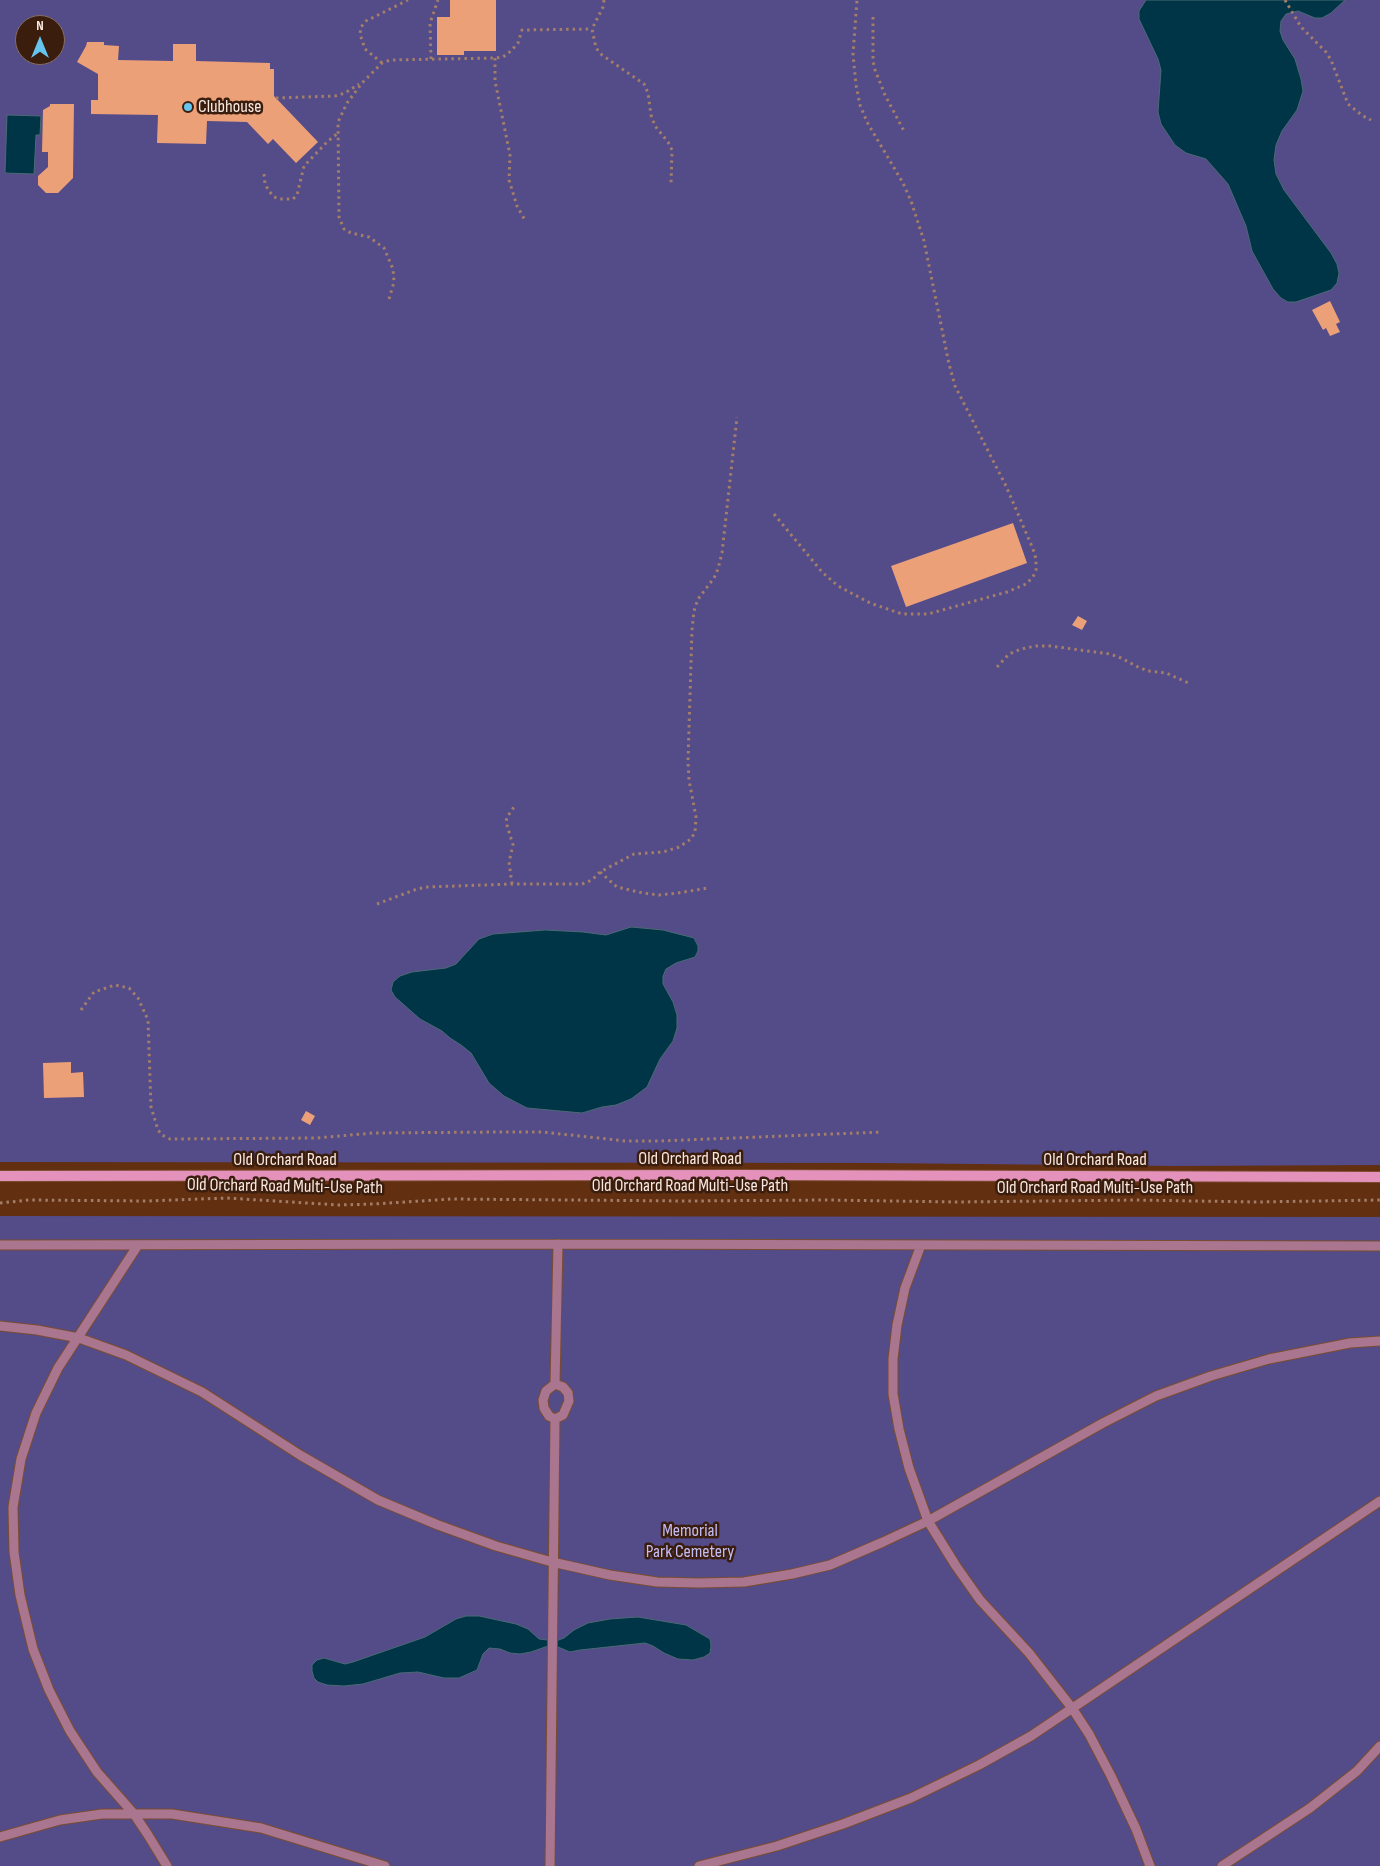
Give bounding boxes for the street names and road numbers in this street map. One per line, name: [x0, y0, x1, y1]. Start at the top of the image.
street label: Old Orchard Road: [638, 1148, 742, 1170]
street label: Old Orchard Road: [233, 1149, 337, 1171]
street label: Old Orchard Road: [1043, 1149, 1147, 1171]
street label: Old Orchard Road Multi-Use Path: [187, 1174, 383, 1200]
street label: Old Orchard Road Multi-Use Path: [592, 1175, 788, 1197]
street label: Old Orchard Road Multi-Use Path: [997, 1177, 1193, 1199]

